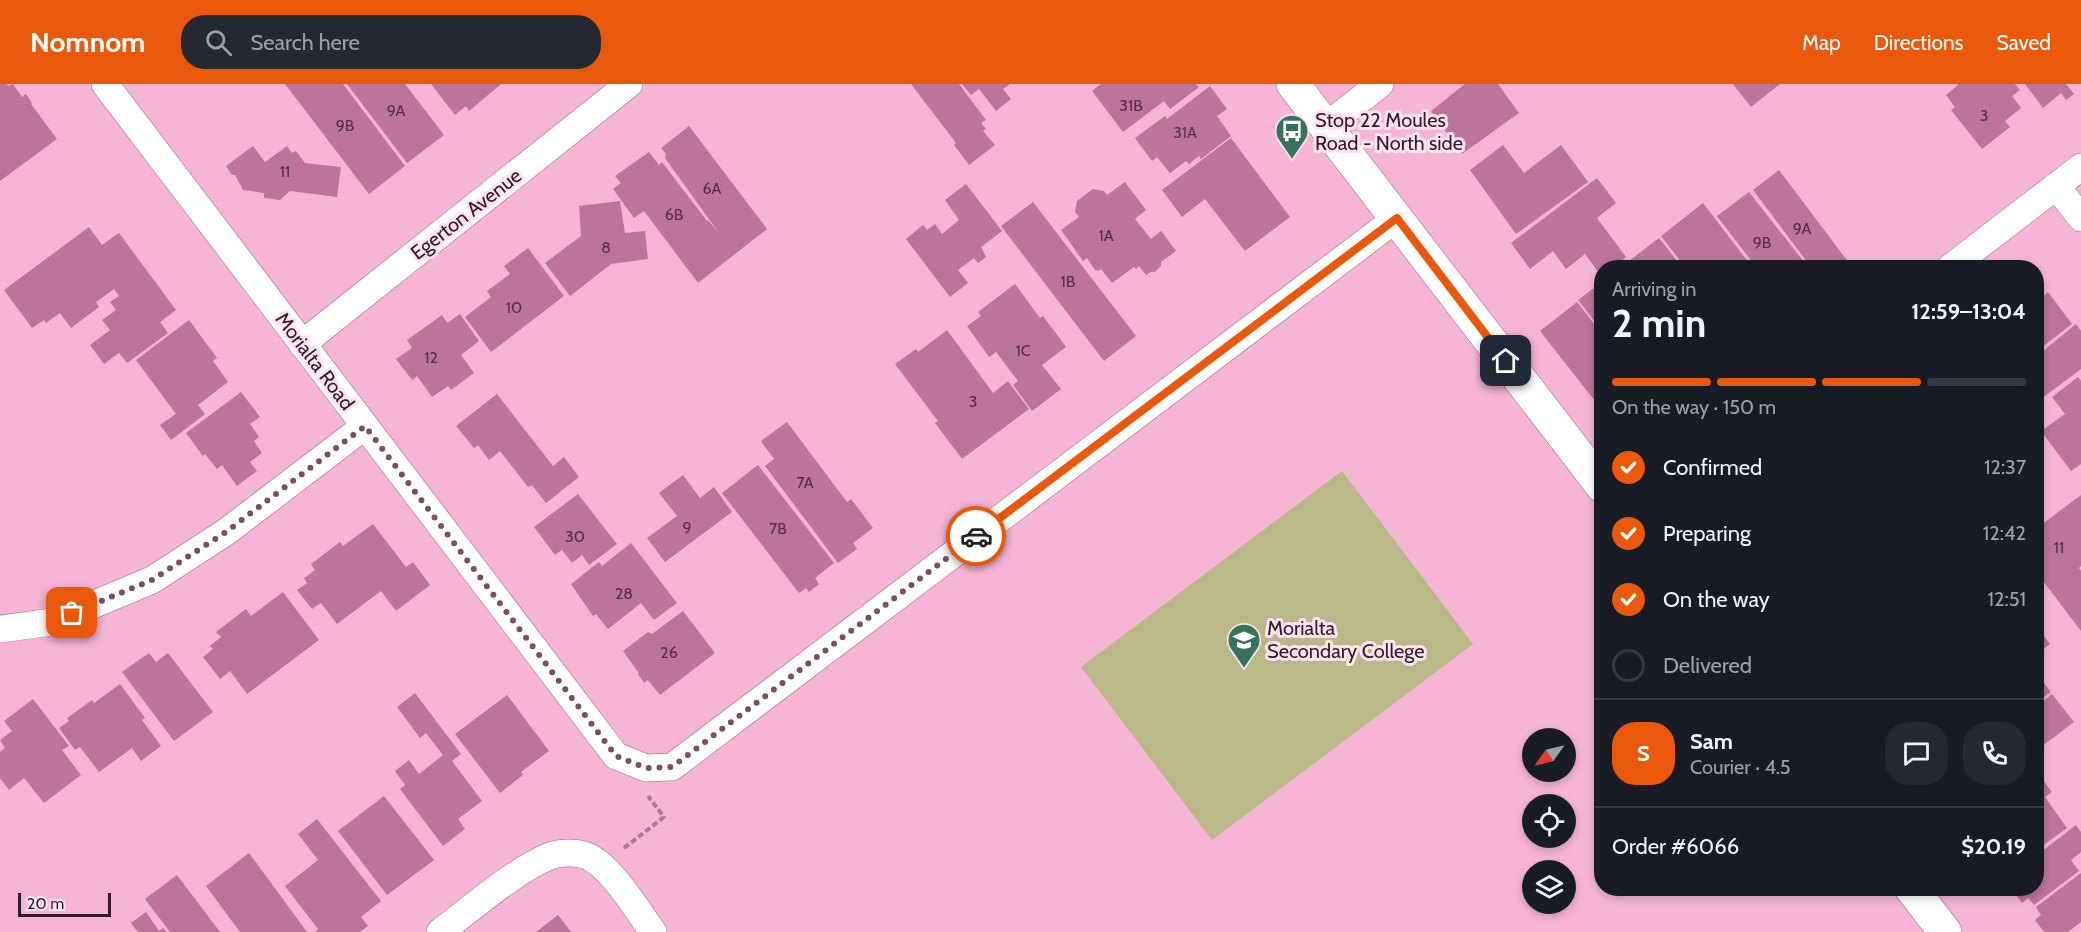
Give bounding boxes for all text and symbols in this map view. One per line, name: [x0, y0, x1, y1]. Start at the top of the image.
search box: [181, 15, 601, 69]
text: Nomnom: [30, 25, 145, 59]
icon: search: [202, 26, 235, 59]
text: Search here: [250, 29, 360, 56]
text: Map: [1802, 30, 1841, 55]
text: Directions: [1874, 30, 1963, 55]
text: Saved: [1996, 30, 2051, 55]
house number: 31B: [1119, 96, 1143, 115]
house number: 9A: [387, 101, 405, 120]
house number: 3: [1980, 106, 1988, 125]
place label: Stop 22 Moules Road - North side: [1315, 108, 1463, 155]
bus stop icon: Stop 22 Moules Road - North side: [1274, 113, 1310, 160]
house number: 9B: [336, 116, 355, 135]
house number: 31A: [1173, 123, 1197, 142]
house number: 11: [280, 162, 290, 181]
street label: Egerton Avenue: [406, 163, 526, 265]
house number: 6A: [703, 179, 722, 198]
house number: 6B: [665, 205, 684, 224]
house number: 9A: [1793, 219, 1811, 238]
house number: 1A: [1098, 226, 1114, 245]
house number: 9B: [1753, 233, 1772, 252]
house number: 8: [601, 238, 611, 257]
house number: 1B: [1061, 272, 1076, 291]
text: Arriving in: [1612, 277, 1696, 301]
house number: 10: [506, 298, 522, 317]
text: 12:59–13:04: [1911, 298, 2026, 325]
text: 2 min: [1612, 299, 1706, 347]
street label: Morialta Road: [271, 307, 359, 415]
pin: [1480, 335, 1531, 386]
house number: 1C: [1015, 341, 1031, 360]
icon: home: [1489, 344, 1522, 377]
house number: 12: [424, 348, 438, 367]
house number: 3: [969, 392, 977, 411]
text: On the way · 150 m: [1612, 395, 1776, 419]
icon: check: [1612, 451, 1645, 484]
text: Confirmed: [1663, 454, 1762, 481]
text: 12:37: [1984, 455, 2026, 479]
house number: 7A: [796, 473, 814, 492]
courier: [946, 506, 1006, 566]
icon: check: [1612, 517, 1645, 550]
house number: 9: [682, 518, 692, 537]
house number: 7B: [769, 519, 787, 538]
icon: car: [960, 520, 993, 553]
text: Preparing: [1663, 520, 1751, 547]
text: 12:42: [1983, 521, 2026, 545]
house number: 30: [565, 527, 585, 546]
house number: 11: [2054, 538, 2064, 557]
icon: check: [1612, 583, 1645, 616]
house number: 28: [615, 584, 633, 603]
text: On the way: [1663, 586, 1770, 613]
pin: [46, 587, 97, 638]
text: 12:51: [1988, 587, 2026, 611]
icon: bag: [55, 596, 88, 629]
place label: Morialta Secondary College: [1267, 616, 1424, 663]
school or university icon: Morialta Secondary College: [1226, 622, 1262, 669]
house number: 26: [660, 643, 678, 662]
text: Delivered: [1663, 652, 1752, 679]
button: chat: [1885, 722, 1948, 785]
button: phone: [1963, 722, 2026, 785]
north arrow: [1522, 728, 1576, 782]
map controls: [1522, 728, 1576, 914]
text: Sam: [1690, 728, 1733, 755]
text: S: [1637, 740, 1650, 767]
text: Courier · 4.5: [1690, 755, 1791, 779]
button: locate: [1522, 794, 1576, 848]
text: Order #6066: [1612, 833, 1739, 860]
text: $20.19: [1961, 833, 2026, 860]
button: layers: [1522, 860, 1576, 914]
scale bar: [18, 890, 111, 918]
text: 20 m: [27, 894, 64, 913]

